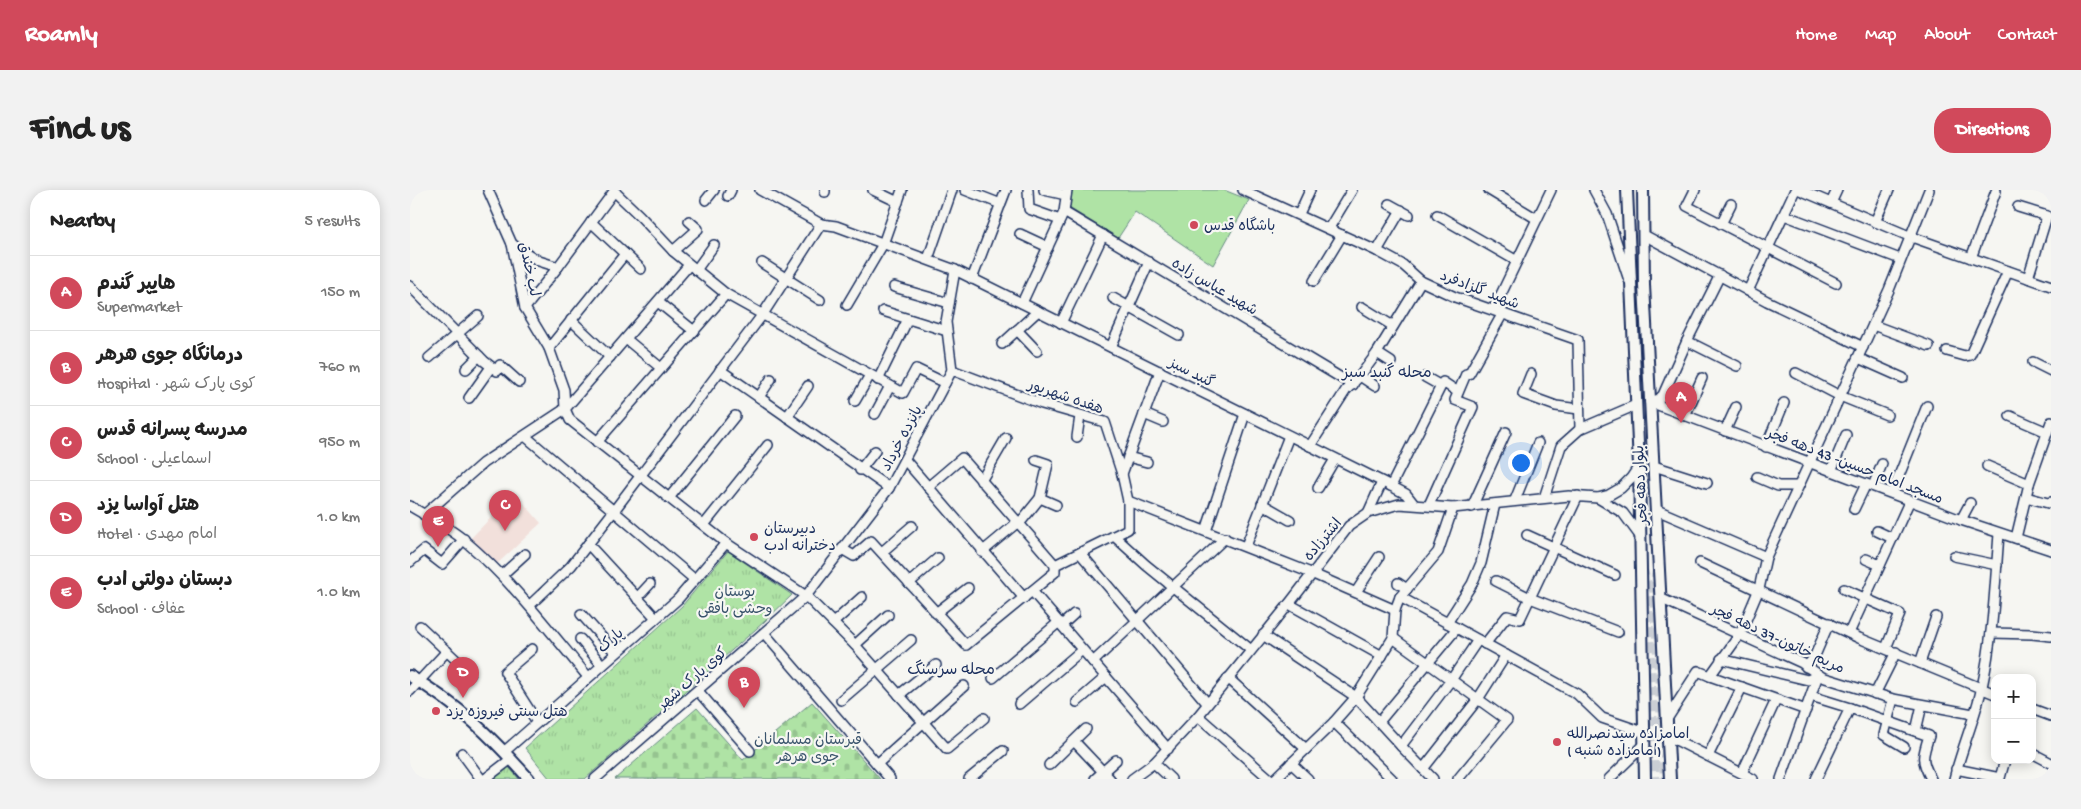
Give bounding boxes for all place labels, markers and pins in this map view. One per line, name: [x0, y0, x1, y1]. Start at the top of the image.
place label: باشگاه قدس: [1204, 216, 1276, 236]
marker: باشگاه قدس: [1188, 219, 1200, 231]
pin: A: [1665, 382, 1697, 423]
pin: C: [489, 490, 521, 531]
pin: E: [422, 506, 454, 547]
place label: دبیرستان دخترانه ادب: [764, 521, 836, 556]
marker: دبیرستان دخترانه ادب: [748, 531, 760, 543]
pin: D: [447, 657, 479, 698]
pin: B: [728, 667, 760, 708]
place label: هتل سنتی فیروزه یزد: [446, 704, 568, 722]
marker: هتل سنتی فیروزه یزد: [430, 705, 442, 717]
place label: امامزاده سیدنصرالله ( امامزاده شنبه): [1567, 726, 1689, 761]
marker: امامزاده سیدنصرالله ( امامزاده شنبه): [1551, 736, 1563, 748]

